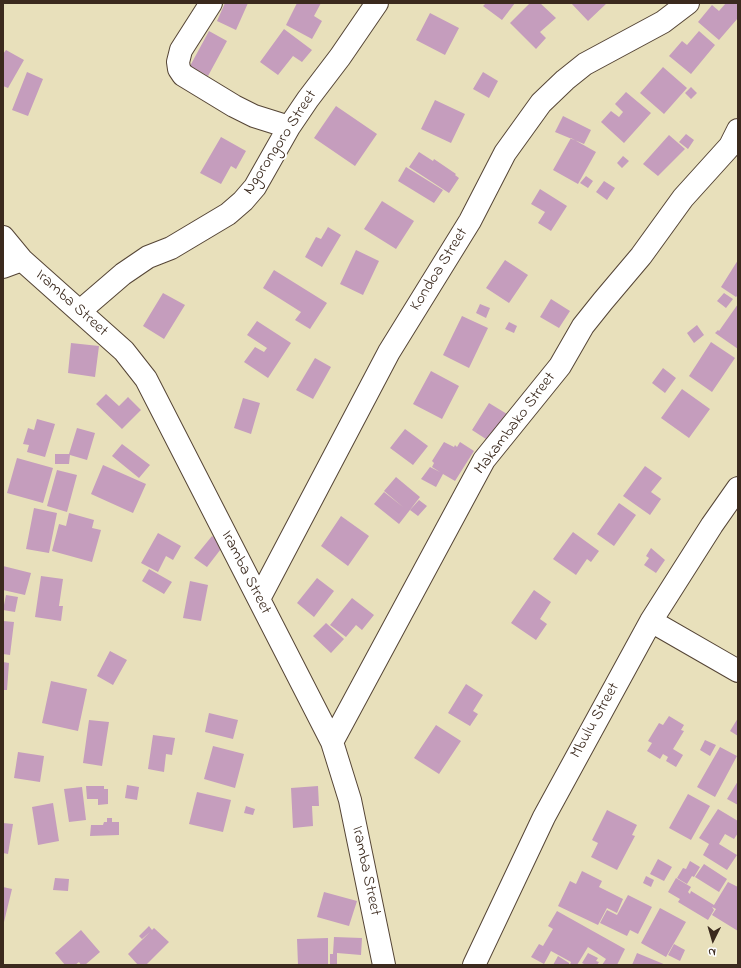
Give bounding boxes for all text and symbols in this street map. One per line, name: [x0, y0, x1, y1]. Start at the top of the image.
street label: Ngorongoro Street: [240, 87, 322, 199]
street label: Kondoa Street: [407, 225, 473, 315]
street label: Iramba Street: [31, 266, 111, 342]
street label: Makambako Street: [471, 369, 561, 479]
street label: Iramba Street: [216, 528, 274, 618]
street label: Mbulu Street: [567, 680, 625, 762]
street label: Iramba Street: [346, 824, 384, 918]
north arrow: [693, 920, 733, 960]
text: N: [708, 944, 716, 960]

